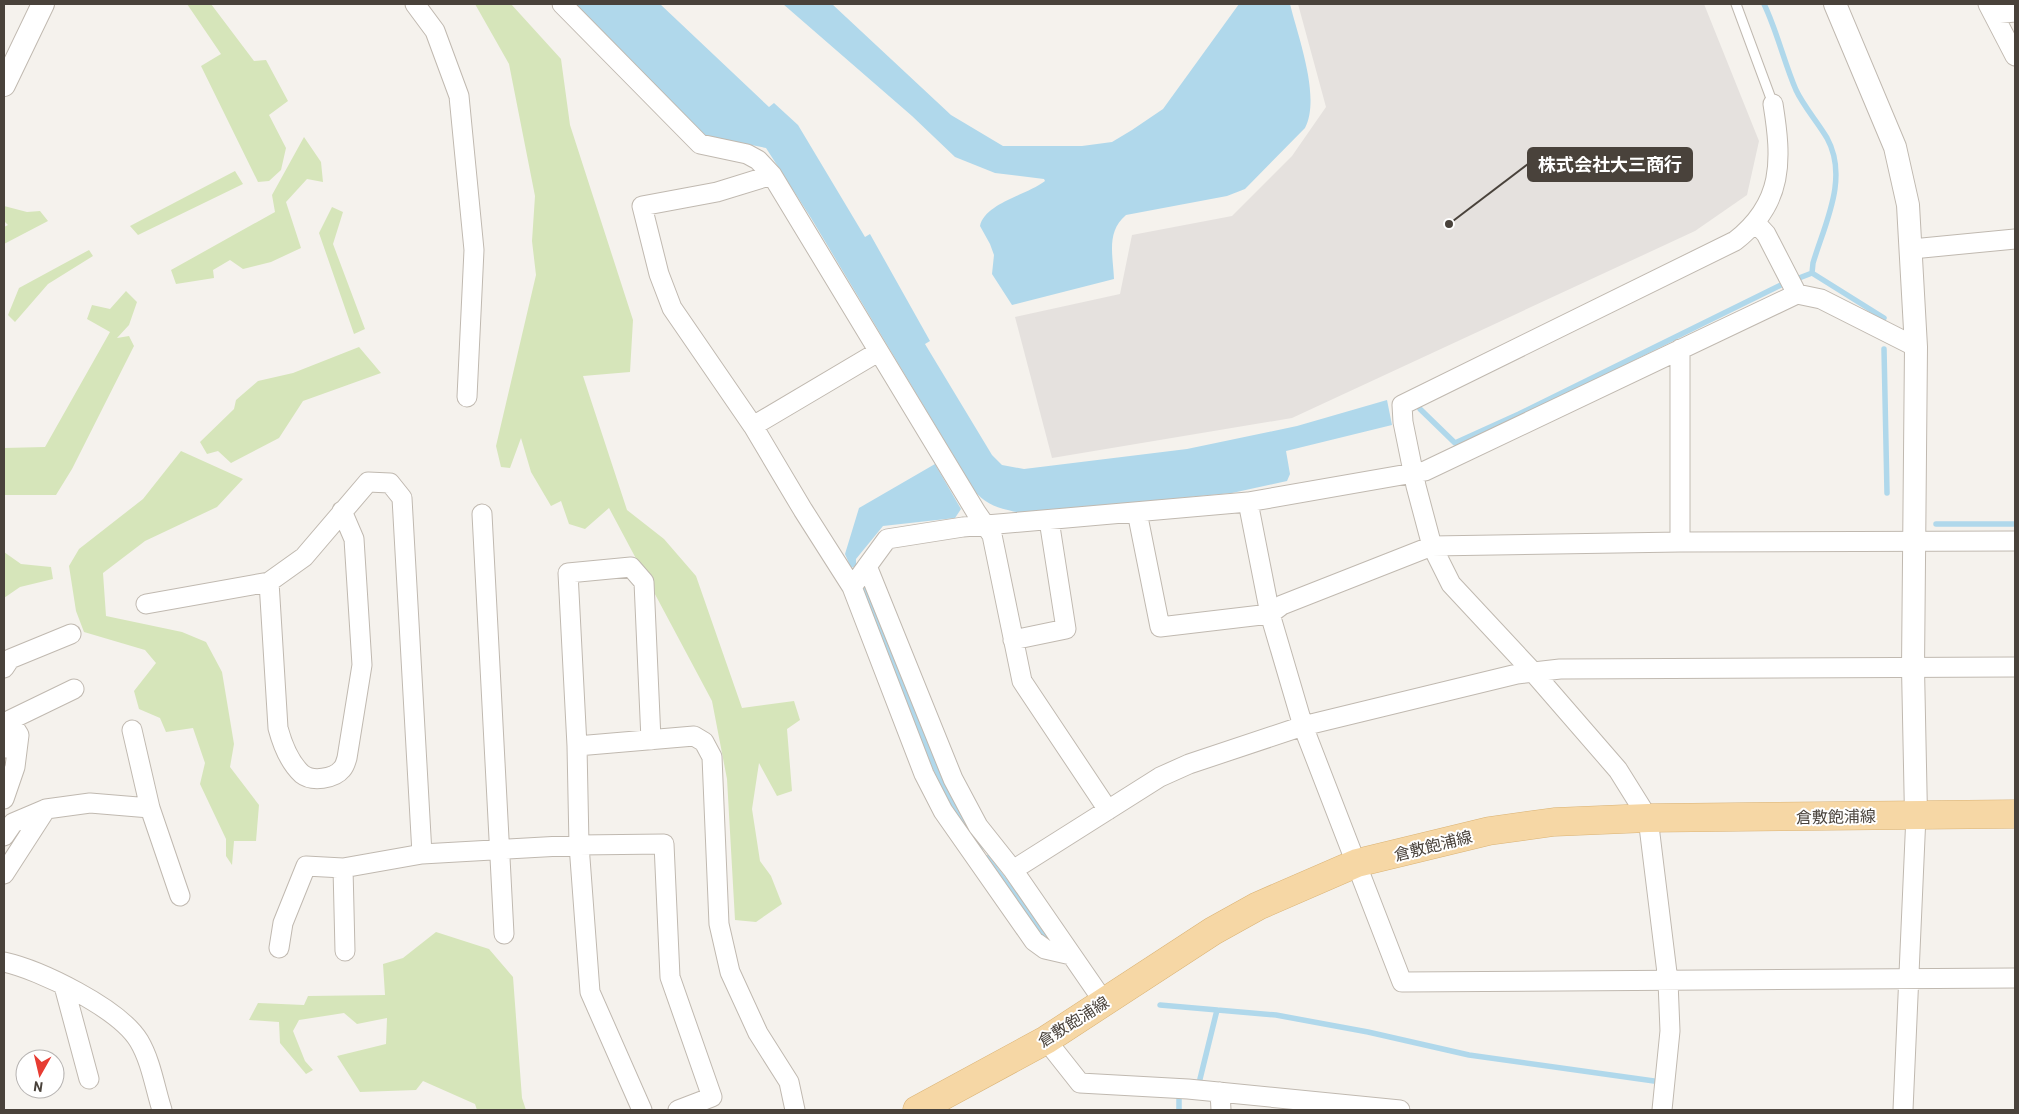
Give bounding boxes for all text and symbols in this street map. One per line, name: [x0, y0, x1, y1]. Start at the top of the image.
callout: 株式会社大三商行: [1528, 148, 1692, 181]
text: 株式会社大三商行: [1538, 153, 1682, 175]
street label: 倉敷飽浦線: [1796, 806, 1876, 826]
street label: 倉敷飽浦線: [1392, 826, 1474, 864]
street label: 倉敷飽浦線: [1034, 992, 1112, 1050]
north arrow: [15, 1049, 65, 1099]
text: N: [32, 1078, 44, 1096]

